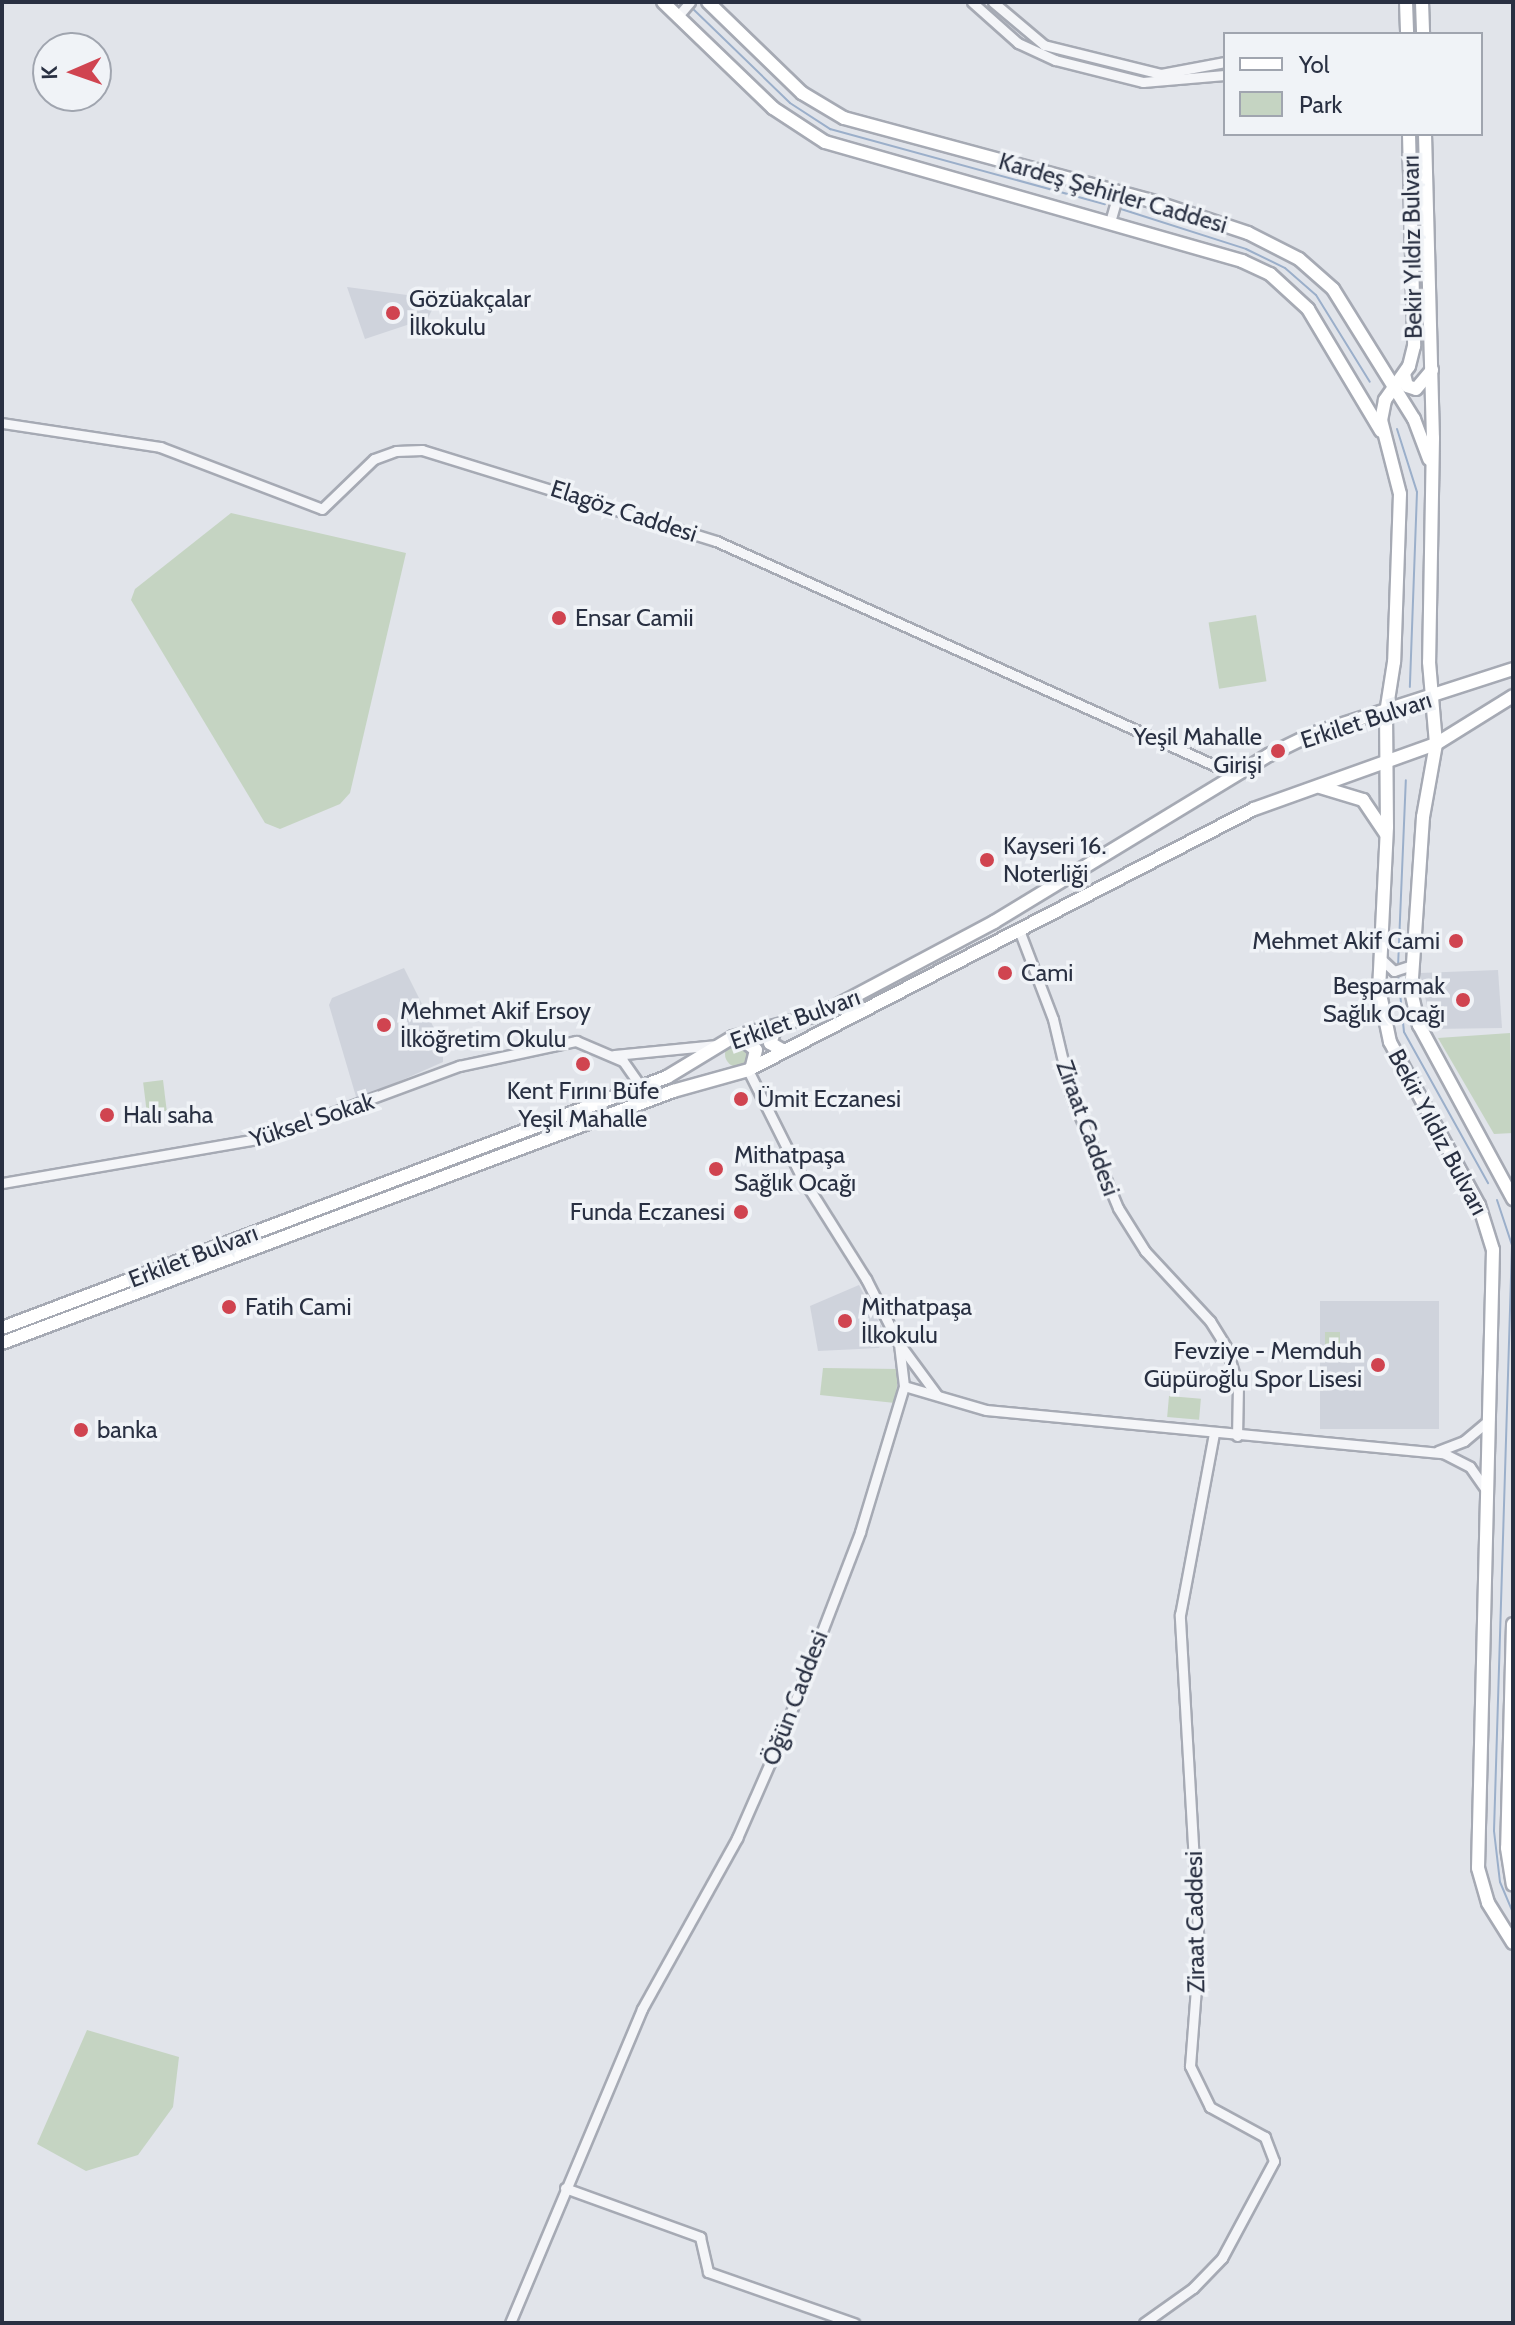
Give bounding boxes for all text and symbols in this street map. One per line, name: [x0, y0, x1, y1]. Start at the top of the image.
north arrow: [32, 32, 112, 112]
legend: [1223, 32, 1483, 136]
text: Yol: [1299, 50, 1329, 79]
text: K: [36, 65, 63, 80]
text: Park: [1299, 90, 1342, 119]
street label: Kardeş Şehirler Caddesi: [995, 147, 1231, 239]
street label: Bekir Yıldız Bulvarı: [1396, 155, 1428, 339]
place label: Gözüakçalar İlkokulu: [409, 285, 531, 341]
marker: Gözüakçalar İlkokulu: [384, 304, 402, 322]
street label: Elagöz Caddesi: [547, 474, 701, 548]
place label: Ensar Camii: [575, 604, 693, 632]
marker: Ensar Camii: [550, 609, 568, 627]
street label: Erkilet Bulvarı: [1297, 685, 1435, 755]
place label: Yeşil Mahalle Girişi: [1133, 723, 1262, 779]
marker: Yeşil Mahalle Girişi: [1269, 742, 1287, 760]
place label: Kayseri 16. Noterliği: [1003, 832, 1106, 888]
marker: Kayseri 16. Noterliği: [978, 851, 996, 869]
place label: Mehmet Akif Cami: [1252, 927, 1440, 955]
marker: Mehmet Akif Cami: [1447, 932, 1465, 950]
place label: Cami: [1021, 959, 1073, 987]
marker: Cami: [996, 964, 1014, 982]
place label: Beşparmak Sağlık Ocağı: [1323, 972, 1445, 1028]
street label: Erkilet Bulvarı: [726, 982, 864, 1056]
marker: Beşparmak Sağlık Ocağı: [1452, 989, 1474, 1011]
place label: Mehmet Akif Ersoy İlköğretim Okulu: [400, 997, 591, 1053]
marker: Mehmet Akif Ersoy İlköğretim Okulu: [375, 1016, 393, 1034]
street label: Bekir Yıldız Bulvarı: [1382, 1044, 1494, 1220]
marker: Kent Fırını Büfe Yeşil Mahalle: [574, 1055, 592, 1073]
street label: Ziraat Caddesi: [1050, 1056, 1126, 1200]
place label: Kent Fırını Büfe Yeşil Mahalle: [507, 1077, 659, 1133]
place label: Ümit Eczanesi: [757, 1085, 901, 1113]
street label: Yüksel Sokak: [246, 1086, 378, 1154]
marker: Ümit Eczanesi: [732, 1090, 750, 1108]
place label: Halı saha: [123, 1101, 213, 1129]
marker: Halı saha: [98, 1106, 116, 1124]
place label: Mithatpaşa Sağlık Ocağı: [734, 1141, 856, 1197]
marker: Mithatpaşa Sağlık Ocağı: [705, 1158, 727, 1180]
place label: Funda Eczanesi: [570, 1198, 725, 1226]
marker: Funda Eczanesi: [732, 1203, 750, 1221]
street label: Erkilet Bulvarı: [124, 1218, 262, 1294]
place label: Fatih Cami: [245, 1293, 351, 1321]
place label: Mithatpaşa İlkokulu: [861, 1293, 972, 1349]
marker: Fatih Cami: [220, 1298, 238, 1316]
marker: Mithatpaşa İlkokulu: [836, 1312, 854, 1330]
place label: Fevziye - Memduh Güpüroğlu Spor Lisesi: [1144, 1337, 1362, 1393]
marker: Fevziye - Memduh Güpüroğlu Spor Lisesi: [1369, 1356, 1387, 1374]
place label: banka: [97, 1416, 157, 1444]
marker: banka: [72, 1421, 90, 1439]
street label: Öğün Caddesi: [756, 1627, 834, 1769]
street label: Ziraat Caddesi: [1179, 1851, 1211, 1993]

